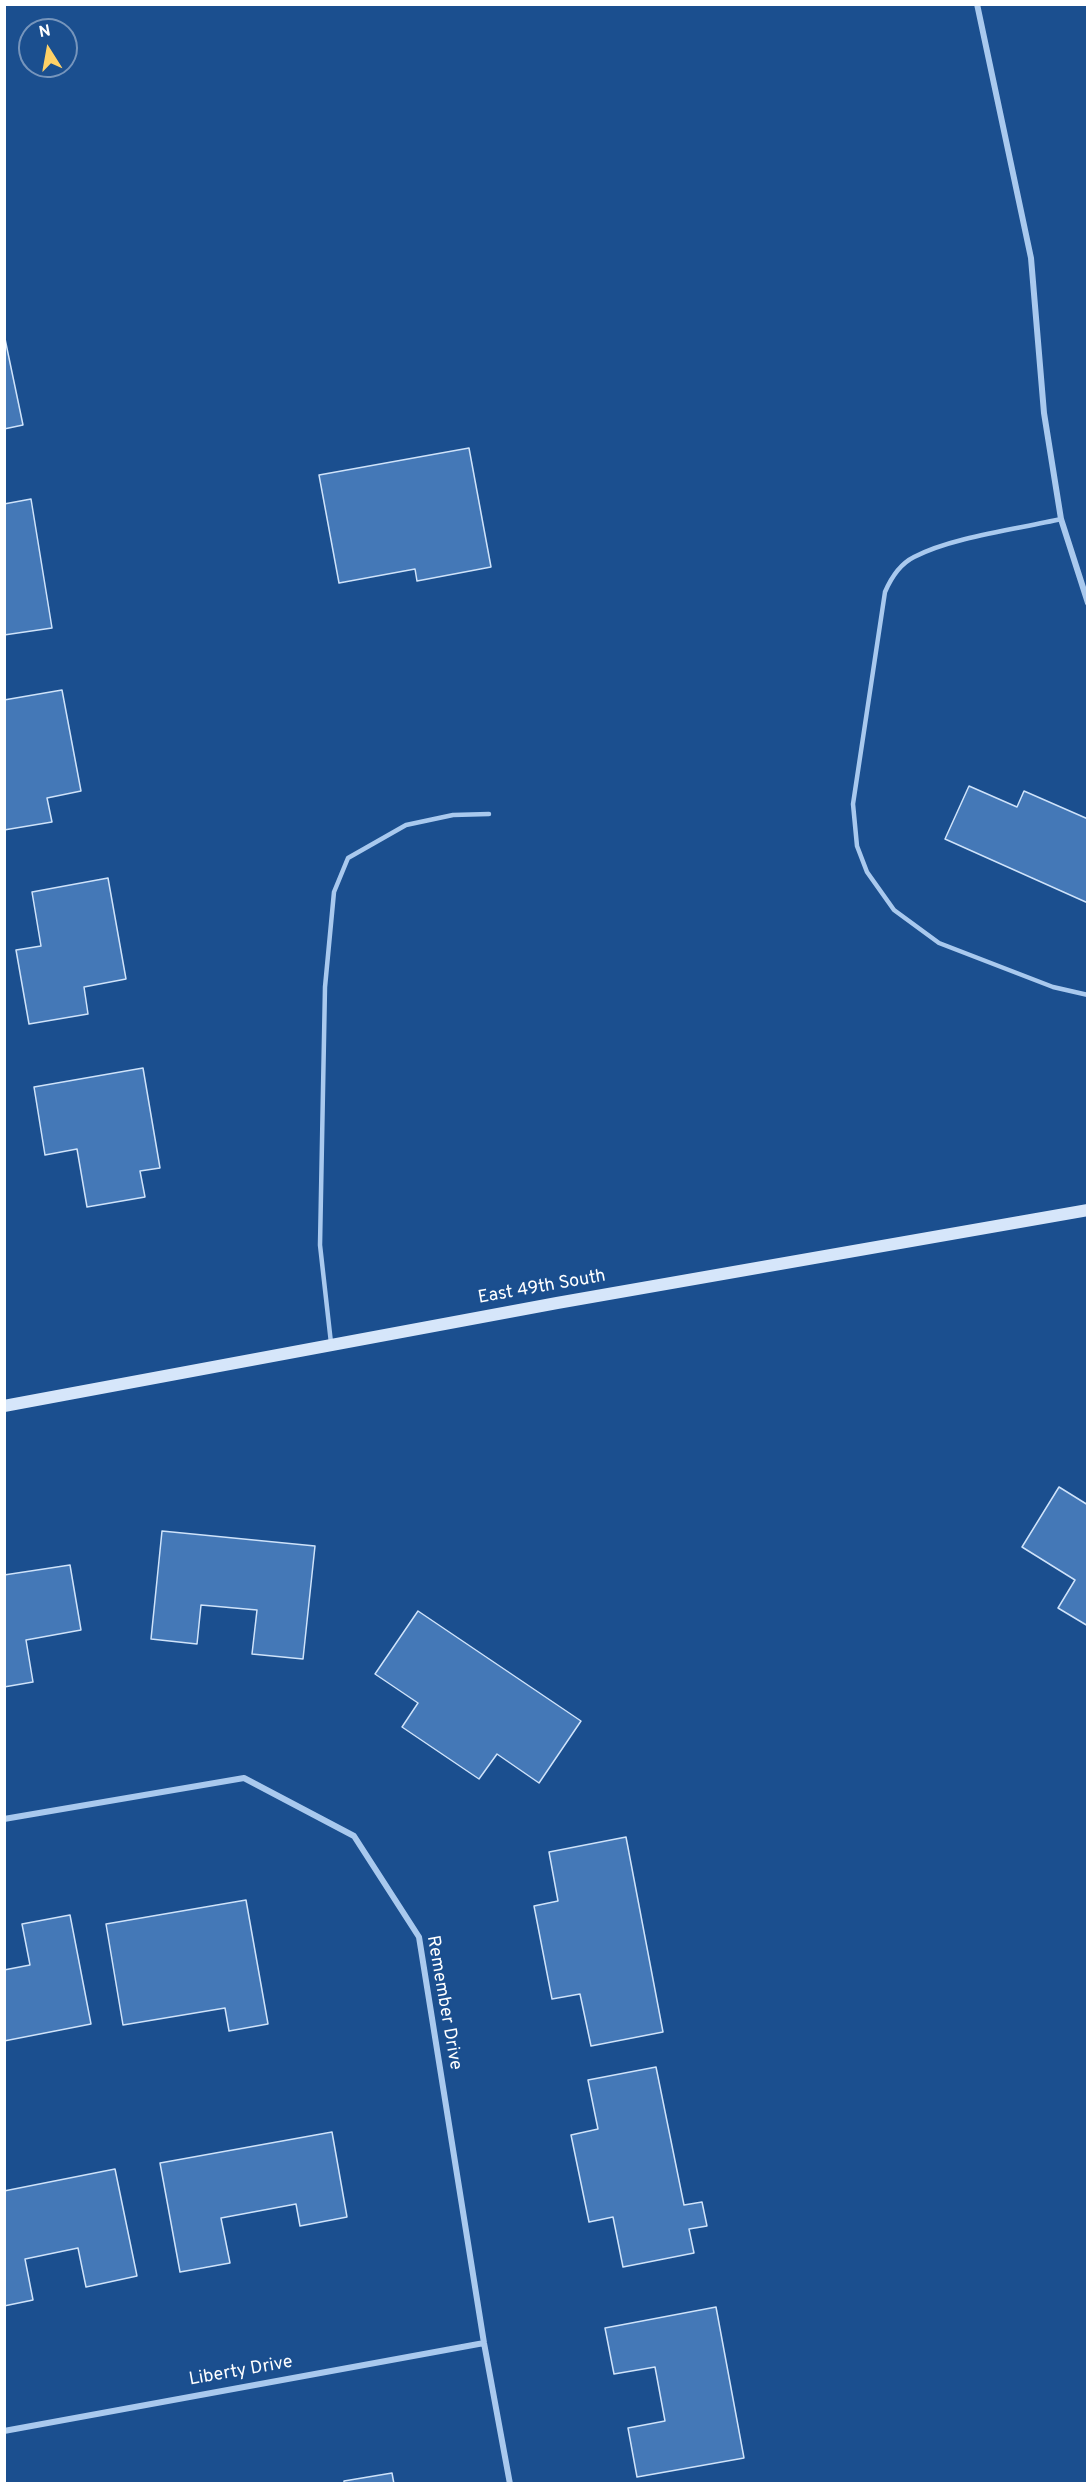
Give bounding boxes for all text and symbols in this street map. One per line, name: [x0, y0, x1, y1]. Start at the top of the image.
north arrow: [18, 18, 78, 78]
text: N: [37, 21, 52, 43]
street label: East 49th South: [477, 1266, 607, 1310]
street label: Remember Drive: [421, 1934, 465, 2072]
street label: Liberty Drive: [187, 2352, 295, 2392]

